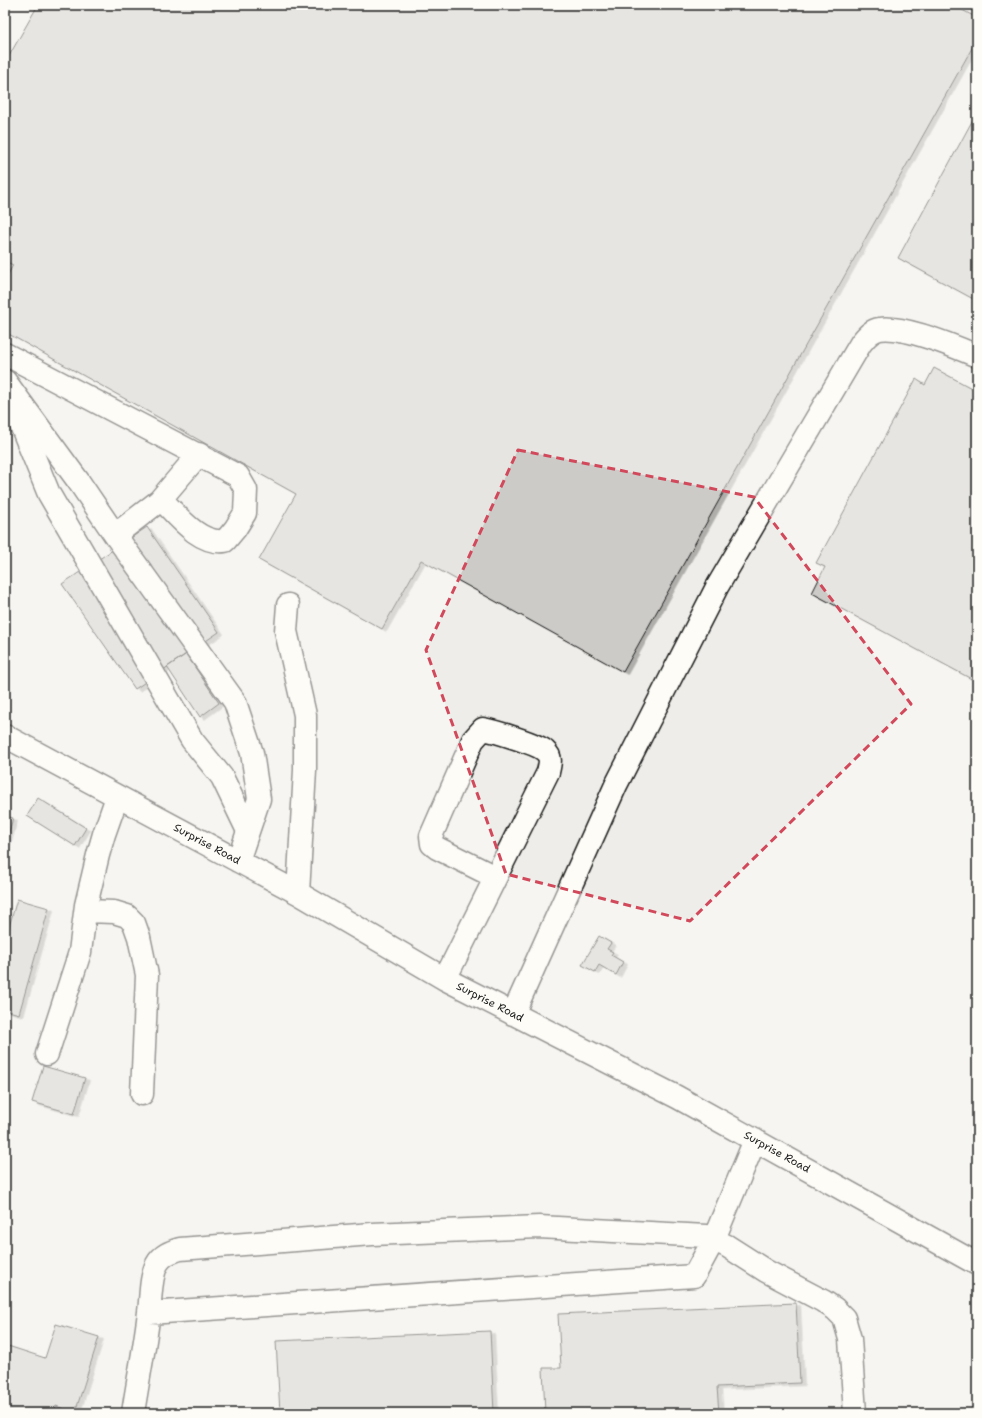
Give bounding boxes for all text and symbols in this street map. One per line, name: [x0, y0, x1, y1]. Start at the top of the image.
street label: Surprise Road: [171, 820, 243, 868]
street label: Surprise Road: [454, 979, 526, 1025]
street label: Surprise Road: [741, 1128, 813, 1176]

